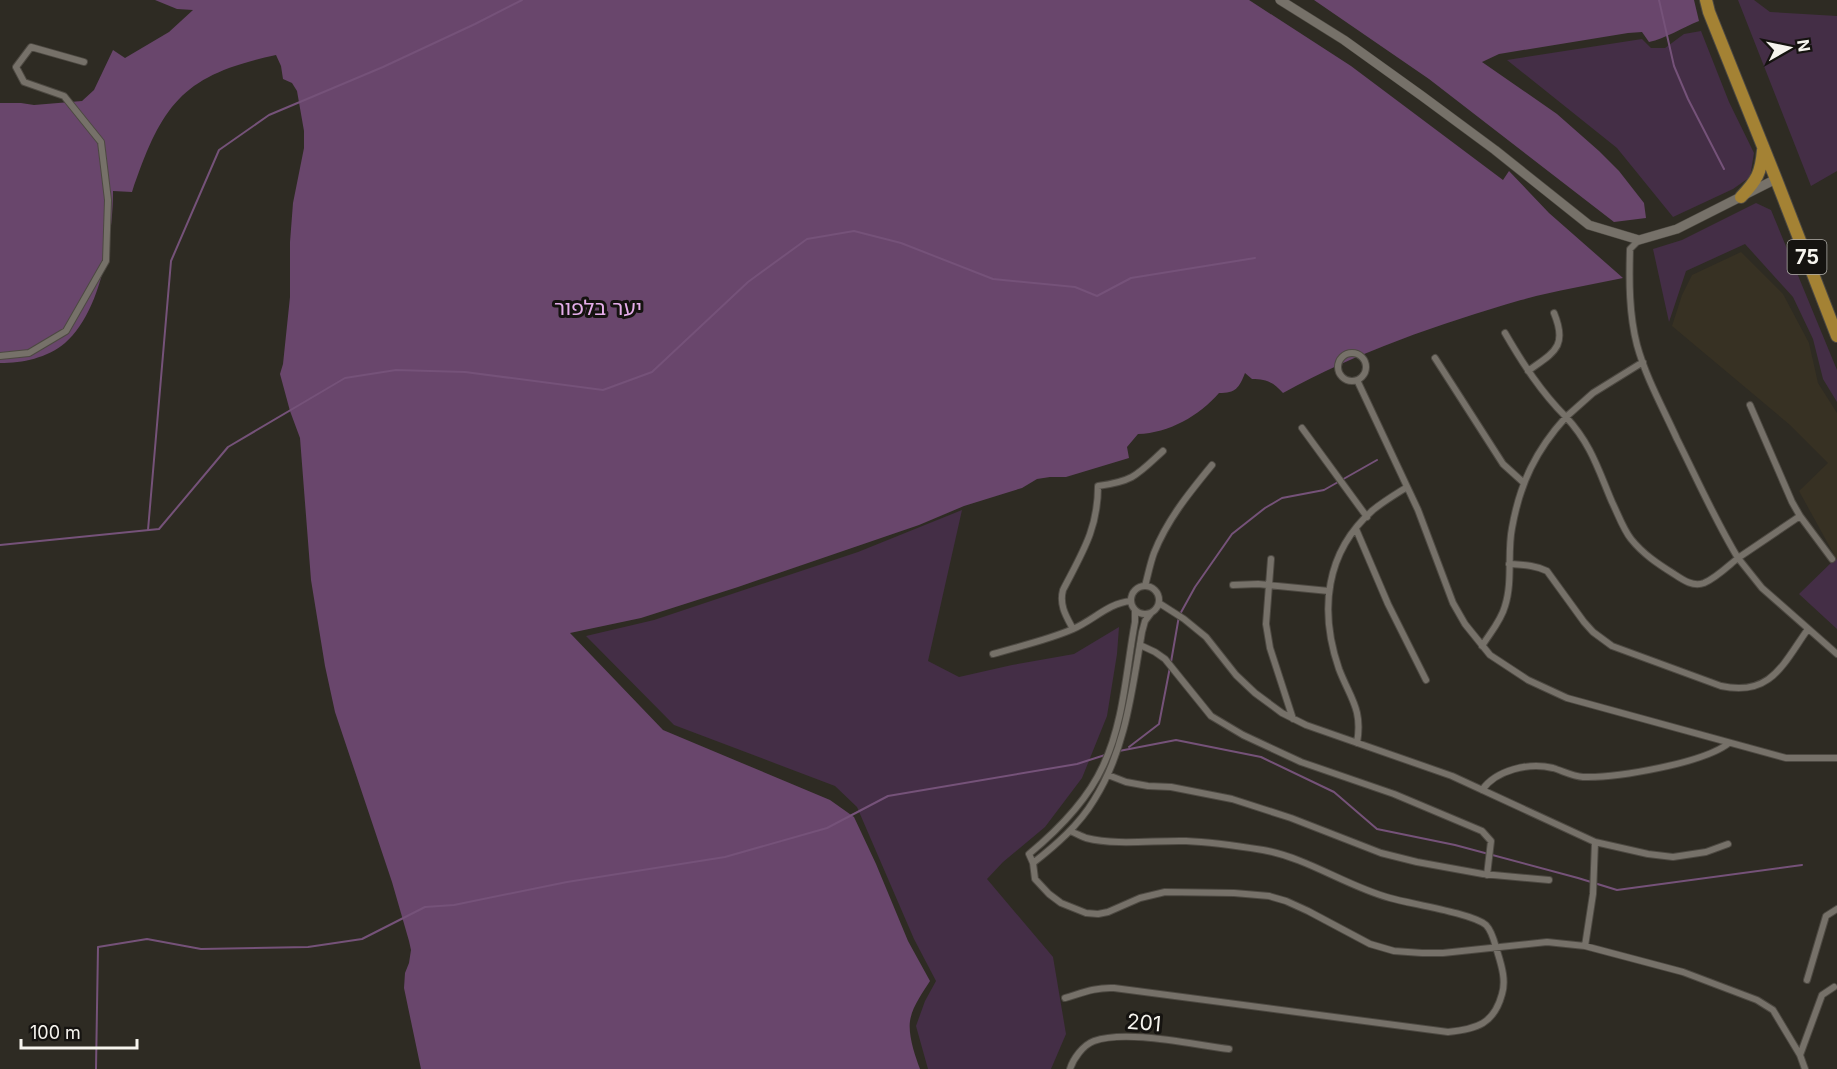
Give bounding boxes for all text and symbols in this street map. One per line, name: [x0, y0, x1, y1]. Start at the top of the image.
north arrow: [1759, 18, 1819, 78]
text: N: [1793, 38, 1815, 53]
road number: 75: [1788, 240, 1826, 274]
park label: יער בלפור: [554, 295, 642, 320]
street label: 201: [1126, 1009, 1162, 1036]
scale bar: [21, 1012, 136, 1050]
text: 100 m: [30, 1022, 81, 1043]

